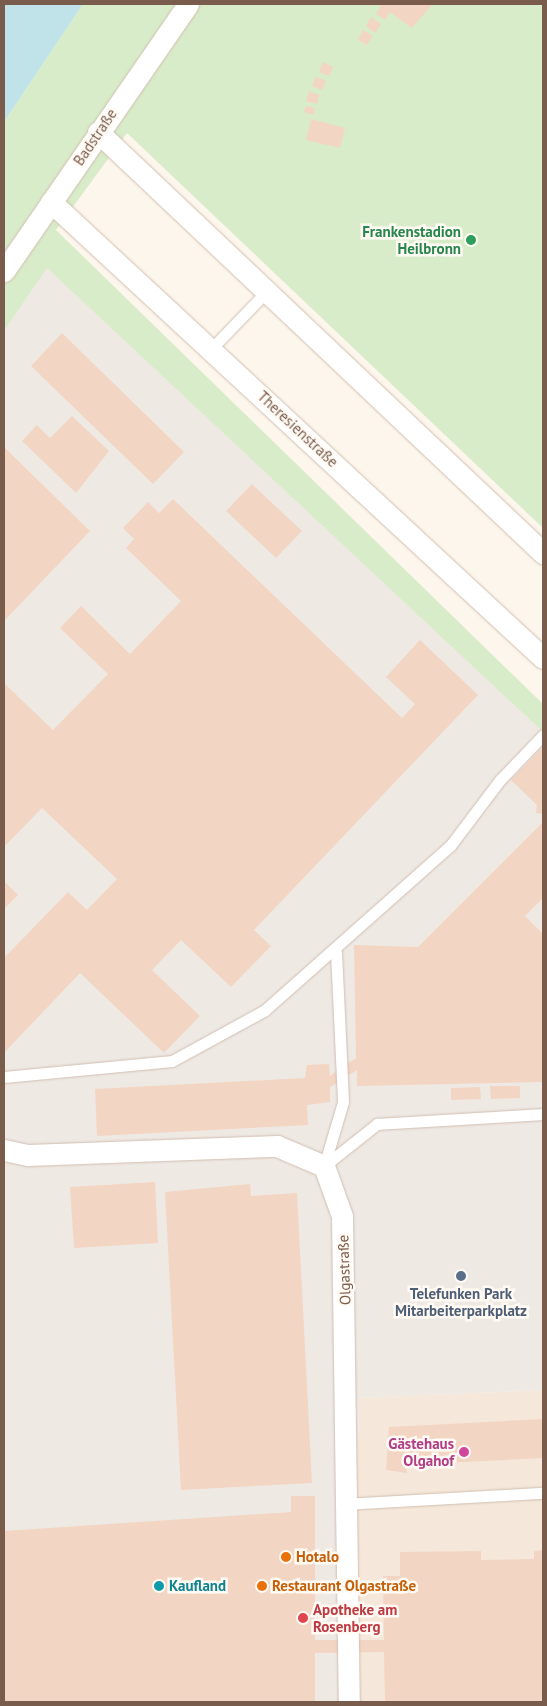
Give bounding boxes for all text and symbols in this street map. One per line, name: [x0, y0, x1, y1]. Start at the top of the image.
street label: Badstraße: [69, 105, 121, 169]
place label: Frankenstadion Heilbronn: [362, 222, 461, 257]
marker: Frankenstadion Heilbronn: [465, 234, 477, 246]
street label: Theresienstraße: [254, 387, 342, 471]
street label: Olgastraße: [334, 1234, 354, 1306]
marker: Telefunken Park Mitarbeiterparkplatz: [455, 1270, 467, 1282]
place label: Telefunken Park Mitarbeiterparkplatz: [395, 1284, 527, 1319]
place label: Gästehaus Olgahof: [388, 1434, 454, 1469]
marker: Gästehaus Olgahof: [458, 1446, 470, 1458]
place label: Hotalo: [296, 1548, 339, 1566]
marker: Hotalo: [280, 1551, 292, 1563]
place label: Kaufland: [169, 1577, 226, 1595]
place label: Restaurant Olgastraße: [272, 1577, 416, 1595]
marker: Kaufland: [153, 1580, 165, 1592]
marker: Restaurant Olgastraße: [256, 1580, 268, 1592]
place label: Apotheke am Rosenberg: [313, 1600, 397, 1635]
marker: Apotheke am Rosenberg: [297, 1612, 309, 1624]

